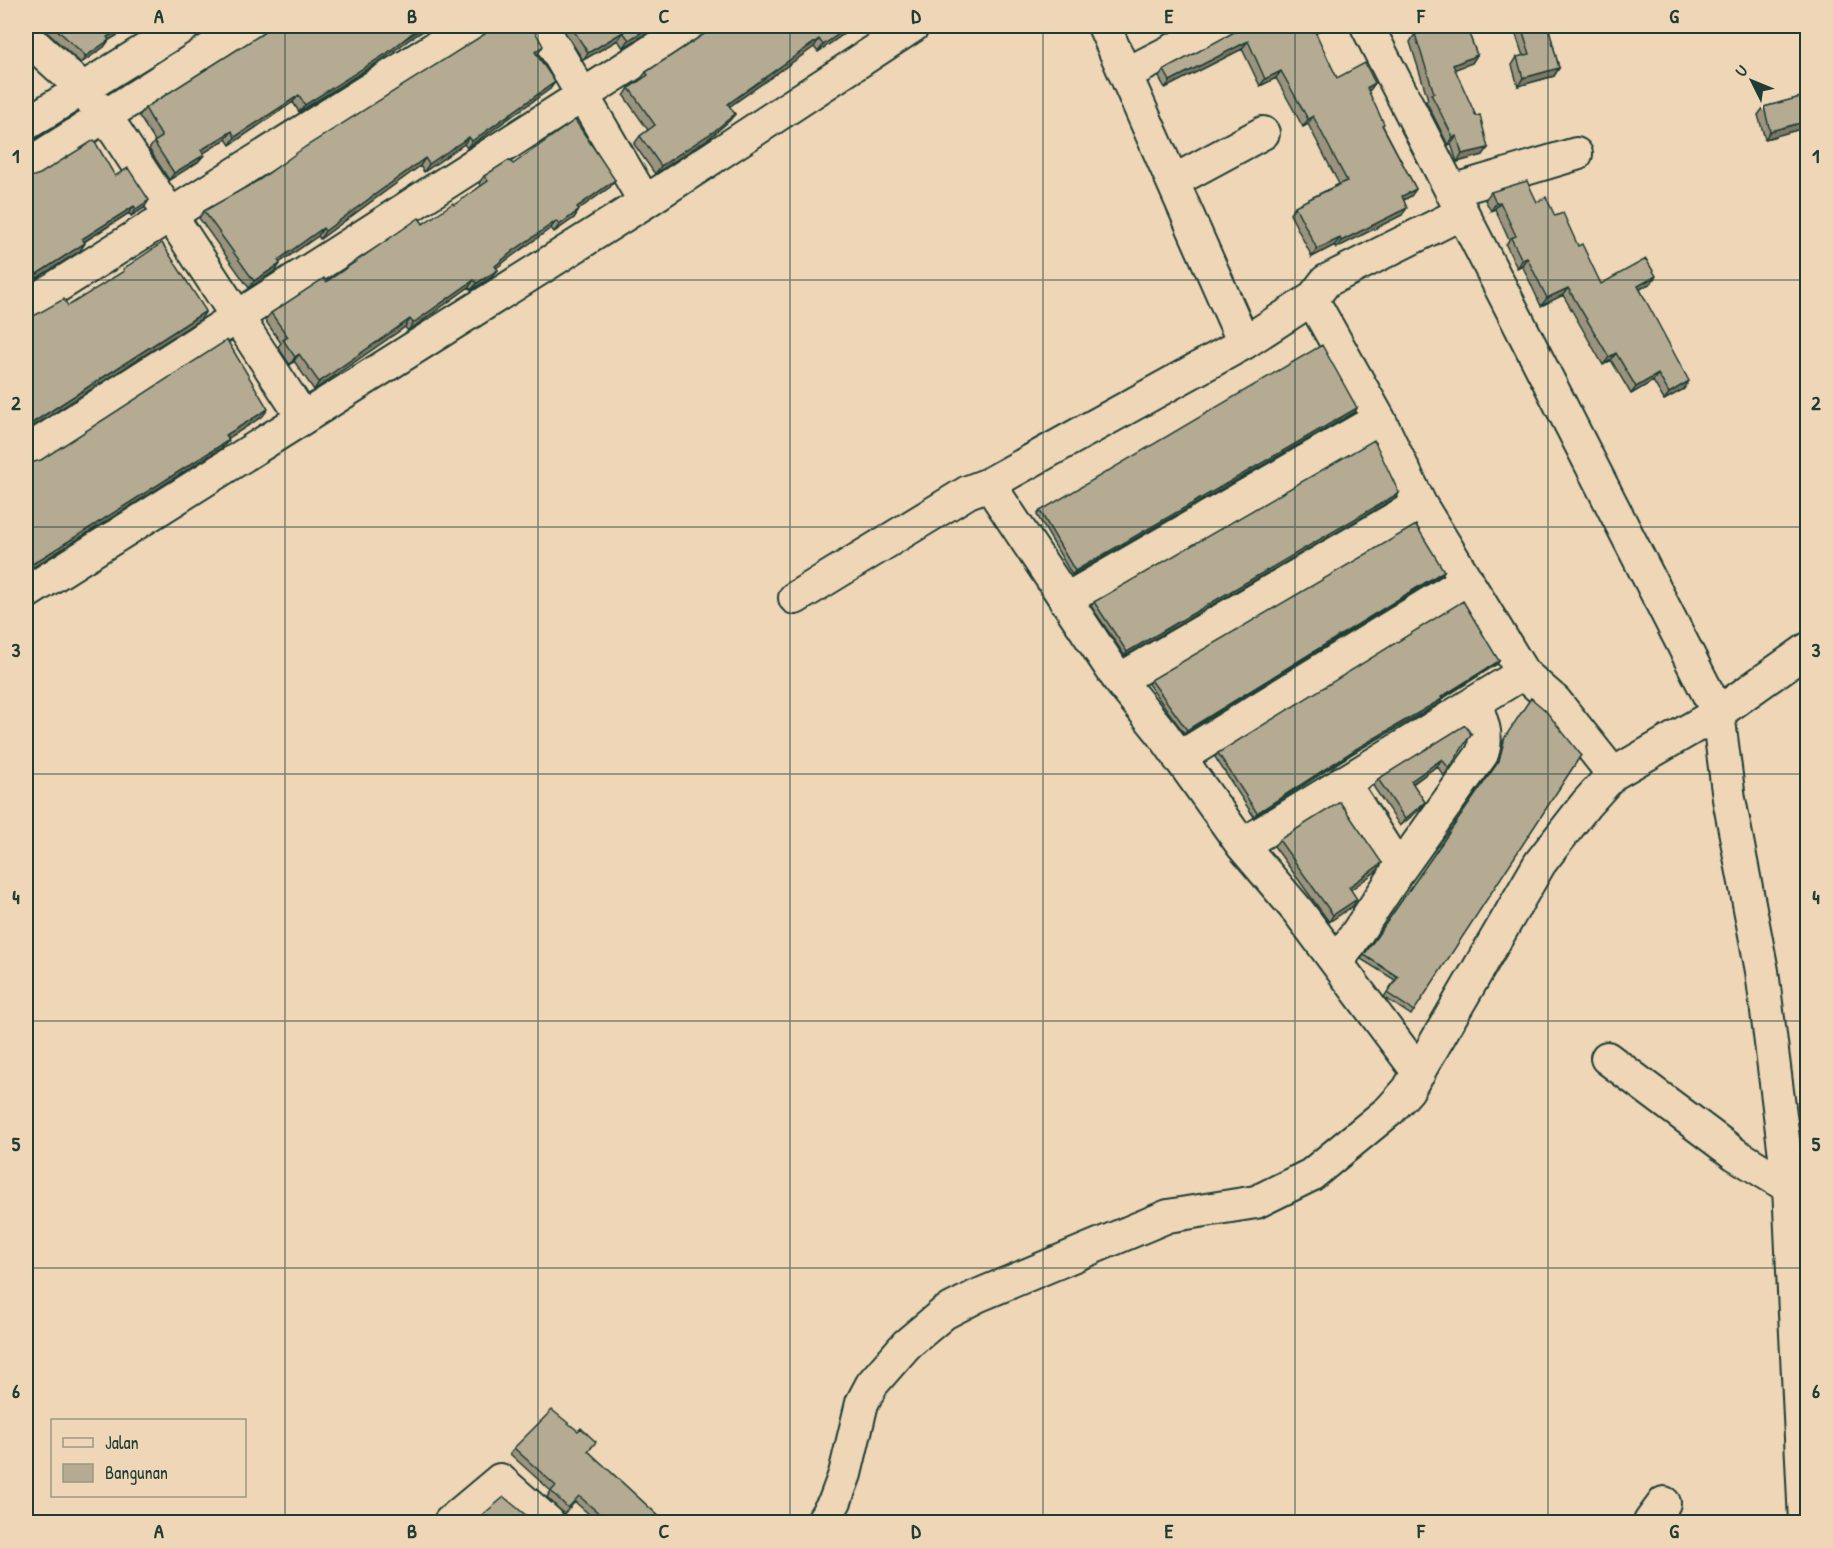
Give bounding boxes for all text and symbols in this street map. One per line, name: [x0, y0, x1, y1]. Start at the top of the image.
text: A: [154, 2, 164, 29]
text: B: [407, 2, 417, 29]
text: C: [659, 2, 670, 29]
text: D: [911, 2, 921, 29]
text: E: [1165, 2, 1174, 29]
text: F: [1416, 2, 1426, 29]
text: G: [1669, 2, 1679, 29]
north arrow: [1722, 51, 1782, 111]
text: U: [1730, 60, 1752, 81]
text: 1: [12, 142, 20, 169]
text: 1: [1812, 142, 1820, 169]
text: 2: [11, 389, 21, 416]
text: 2: [1811, 389, 1821, 416]
text: 3: [12, 636, 21, 663]
text: 3: [1812, 636, 1821, 663]
text: 4: [12, 883, 20, 910]
text: 4: [1812, 883, 1820, 910]
text: 5: [12, 1130, 21, 1157]
text: 5: [1812, 1130, 1821, 1157]
text: 6: [12, 1377, 20, 1404]
text: 6: [1812, 1377, 1820, 1404]
legend: [51, 1419, 246, 1497]
text: Jalan: [105, 1430, 139, 1455]
text: Bangunan: [105, 1460, 168, 1485]
text: A: [154, 1517, 164, 1544]
text: B: [407, 1517, 417, 1544]
text: C: [659, 1517, 670, 1544]
text: D: [911, 1517, 921, 1544]
text: E: [1165, 1517, 1174, 1544]
text: F: [1416, 1517, 1426, 1544]
text: G: [1669, 1517, 1679, 1544]

